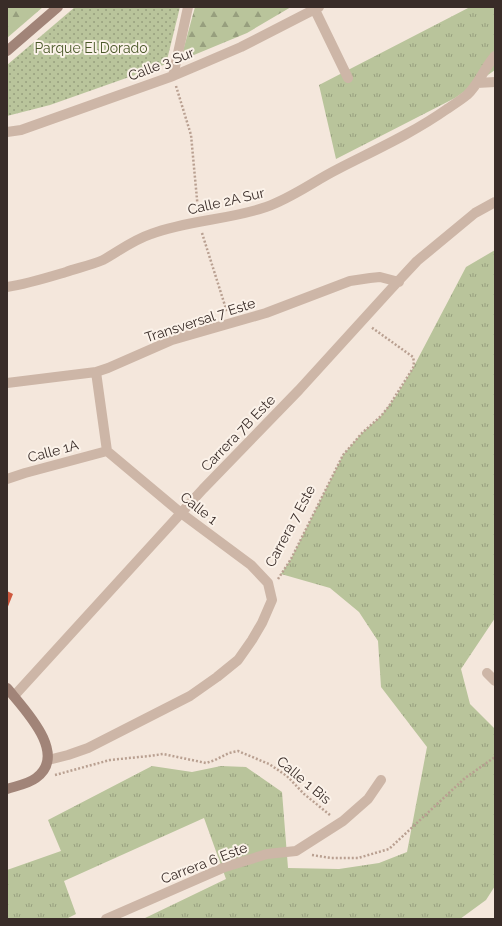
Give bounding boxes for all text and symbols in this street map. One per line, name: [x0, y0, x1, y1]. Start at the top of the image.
park label: Parque El Dorado: [34, 40, 148, 56]
street label: Calle 3 Sur: [126, 44, 196, 84]
street label: Calle 2A Sur: [186, 184, 266, 218]
street label: Transversal 7 Este: [143, 295, 257, 345]
street label: Carrera 7B Este: [198, 392, 278, 474]
street label: Calle 1A: [26, 436, 81, 465]
street label: Carrera 7 Este: [262, 482, 318, 570]
street label: Calle 1: [177, 489, 221, 527]
street label: Calle 1 Bis: [274, 753, 334, 807]
street label: Carrera 6 Este: [159, 839, 249, 887]

